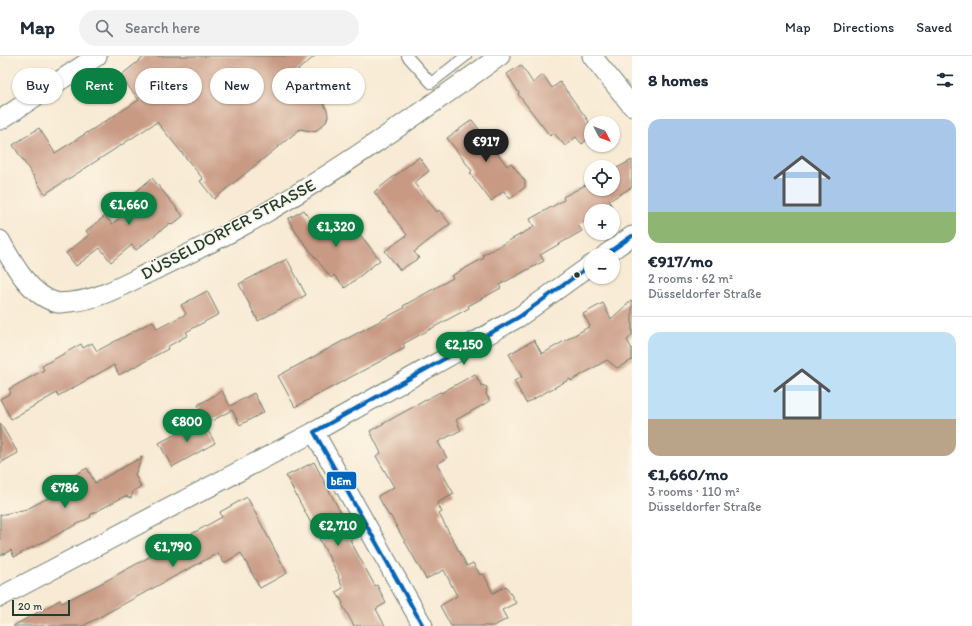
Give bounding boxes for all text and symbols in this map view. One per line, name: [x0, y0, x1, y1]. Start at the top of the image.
search box: [79, 10, 359, 46]
text: Map: [20, 16, 55, 39]
icon: search: [93, 17, 115, 39]
text: Search here: [125, 19, 200, 37]
text: Map: [785, 19, 811, 36]
text: Directions: [833, 19, 894, 36]
text: Saved: [916, 19, 952, 36]
chip: Buy: [12, 68, 63, 104]
chip: Rent: [71, 68, 127, 104]
chip: Filters: [135, 68, 202, 104]
chip: New: [210, 68, 264, 104]
chip: Apartment: [272, 68, 365, 104]
icon: filters: [934, 69, 956, 91]
text: 8 homes: [648, 70, 708, 90]
north arrow: [584, 116, 620, 152]
map controls: [584, 116, 620, 284]
pin: €917: [462, 129, 510, 163]
text: €917: [473, 134, 499, 149]
icon: home: [766, 145, 838, 217]
button: locate: [584, 160, 620, 196]
street label: DÜSSELDORFER STRASSE: [137, 174, 319, 284]
pin: €1,660: [96, 192, 162, 226]
text: €1,660: [110, 197, 148, 212]
button: +: [584, 204, 620, 240]
pin: €1,320: [303, 214, 369, 248]
text: €1,320: [317, 219, 355, 234]
button: −: [584, 248, 620, 284]
text: €917/mo: [648, 251, 713, 271]
unlabelled marker: [572, 270, 582, 280]
text: 2 rooms · 62 m²: [648, 271, 733, 286]
text: Düsseldorfer Straße: [648, 286, 761, 301]
pin: €2,150: [431, 332, 497, 366]
text: €2,150: [445, 337, 483, 352]
icon: home: [766, 358, 838, 430]
pin: €800: [163, 409, 211, 443]
text: €800: [172, 414, 202, 429]
text: €1,660/mo: [648, 464, 728, 484]
line badge: bEm: [326, 471, 357, 490]
pin: €786: [41, 475, 89, 509]
text: bEm: [331, 475, 351, 488]
text: €786: [51, 480, 79, 495]
text: 3 rooms · 110 m²: [648, 484, 740, 499]
text: Düsseldorfer Straße: [648, 499, 761, 514]
pin: €2,710: [305, 513, 371, 547]
text: €2,710: [319, 518, 357, 533]
pin: €1,790: [140, 534, 206, 568]
text: €1,790: [154, 539, 192, 554]
scale bar: [12, 598, 70, 617]
text: 20 m: [18, 600, 42, 613]

